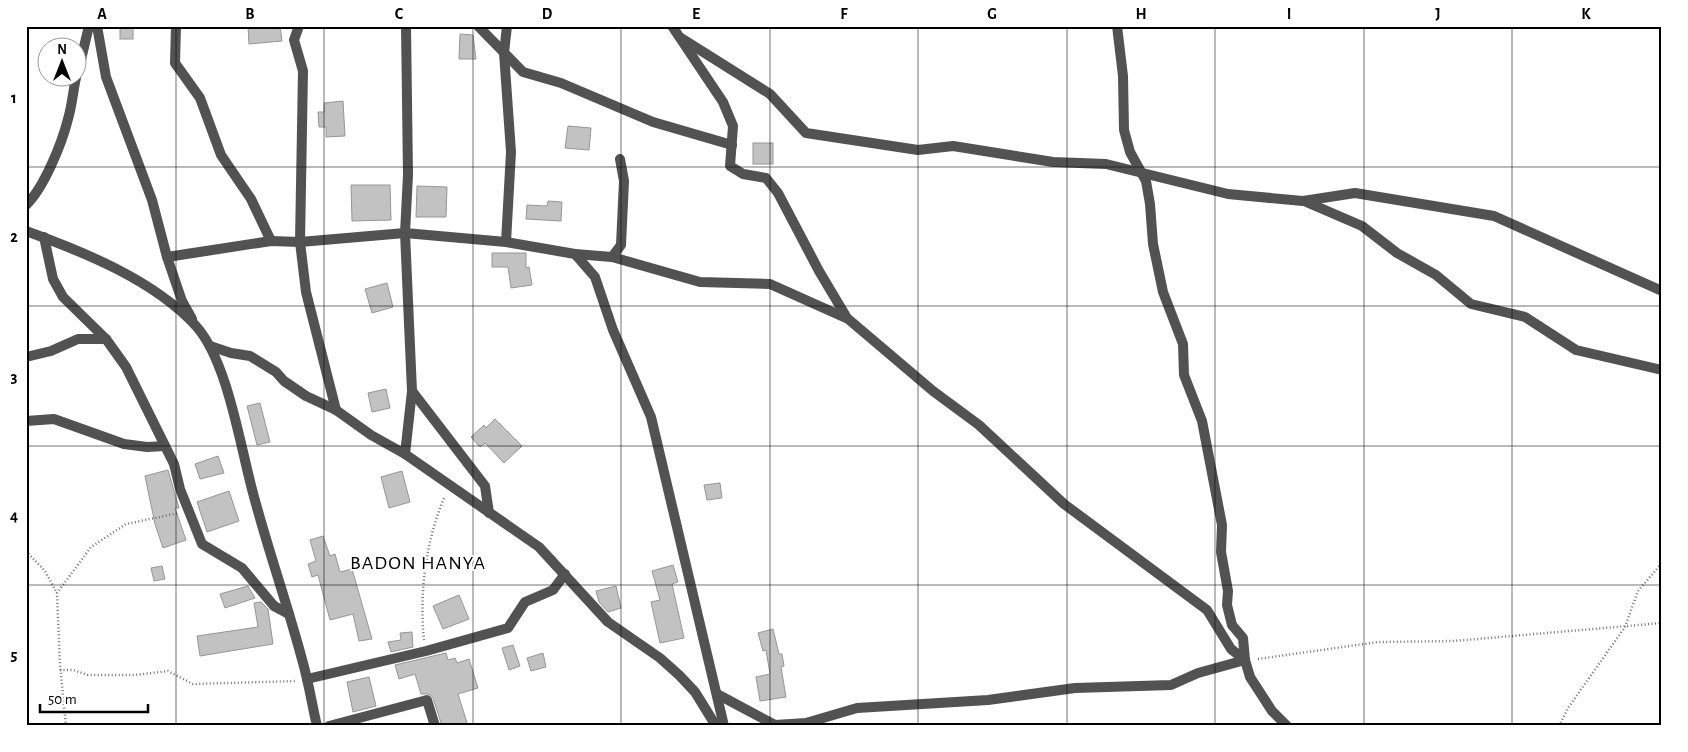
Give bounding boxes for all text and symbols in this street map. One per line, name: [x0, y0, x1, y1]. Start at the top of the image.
text: A: [97, 6, 107, 22]
text: B: [245, 6, 255, 22]
text: C: [395, 6, 404, 22]
text: D: [542, 6, 553, 22]
text: E: [692, 6, 700, 22]
text: F: [840, 6, 848, 22]
text: G: [987, 6, 997, 22]
text: H: [1135, 6, 1147, 22]
text: I: [1287, 6, 1291, 22]
text: J: [1435, 6, 1441, 22]
text: K: [1581, 6, 1591, 22]
north arrow: [38, 38, 88, 88]
text: N: [57, 43, 67, 57]
text: 1: [11, 90, 17, 106]
text: 2: [10, 229, 18, 245]
text: 3: [11, 369, 18, 385]
text: 4: [10, 508, 18, 524]
district label: BADON HANYA: [350, 553, 486, 573]
text: 5: [11, 647, 18, 663]
scale bar: [40, 682, 148, 714]
text: 50 m: [48, 692, 77, 707]

